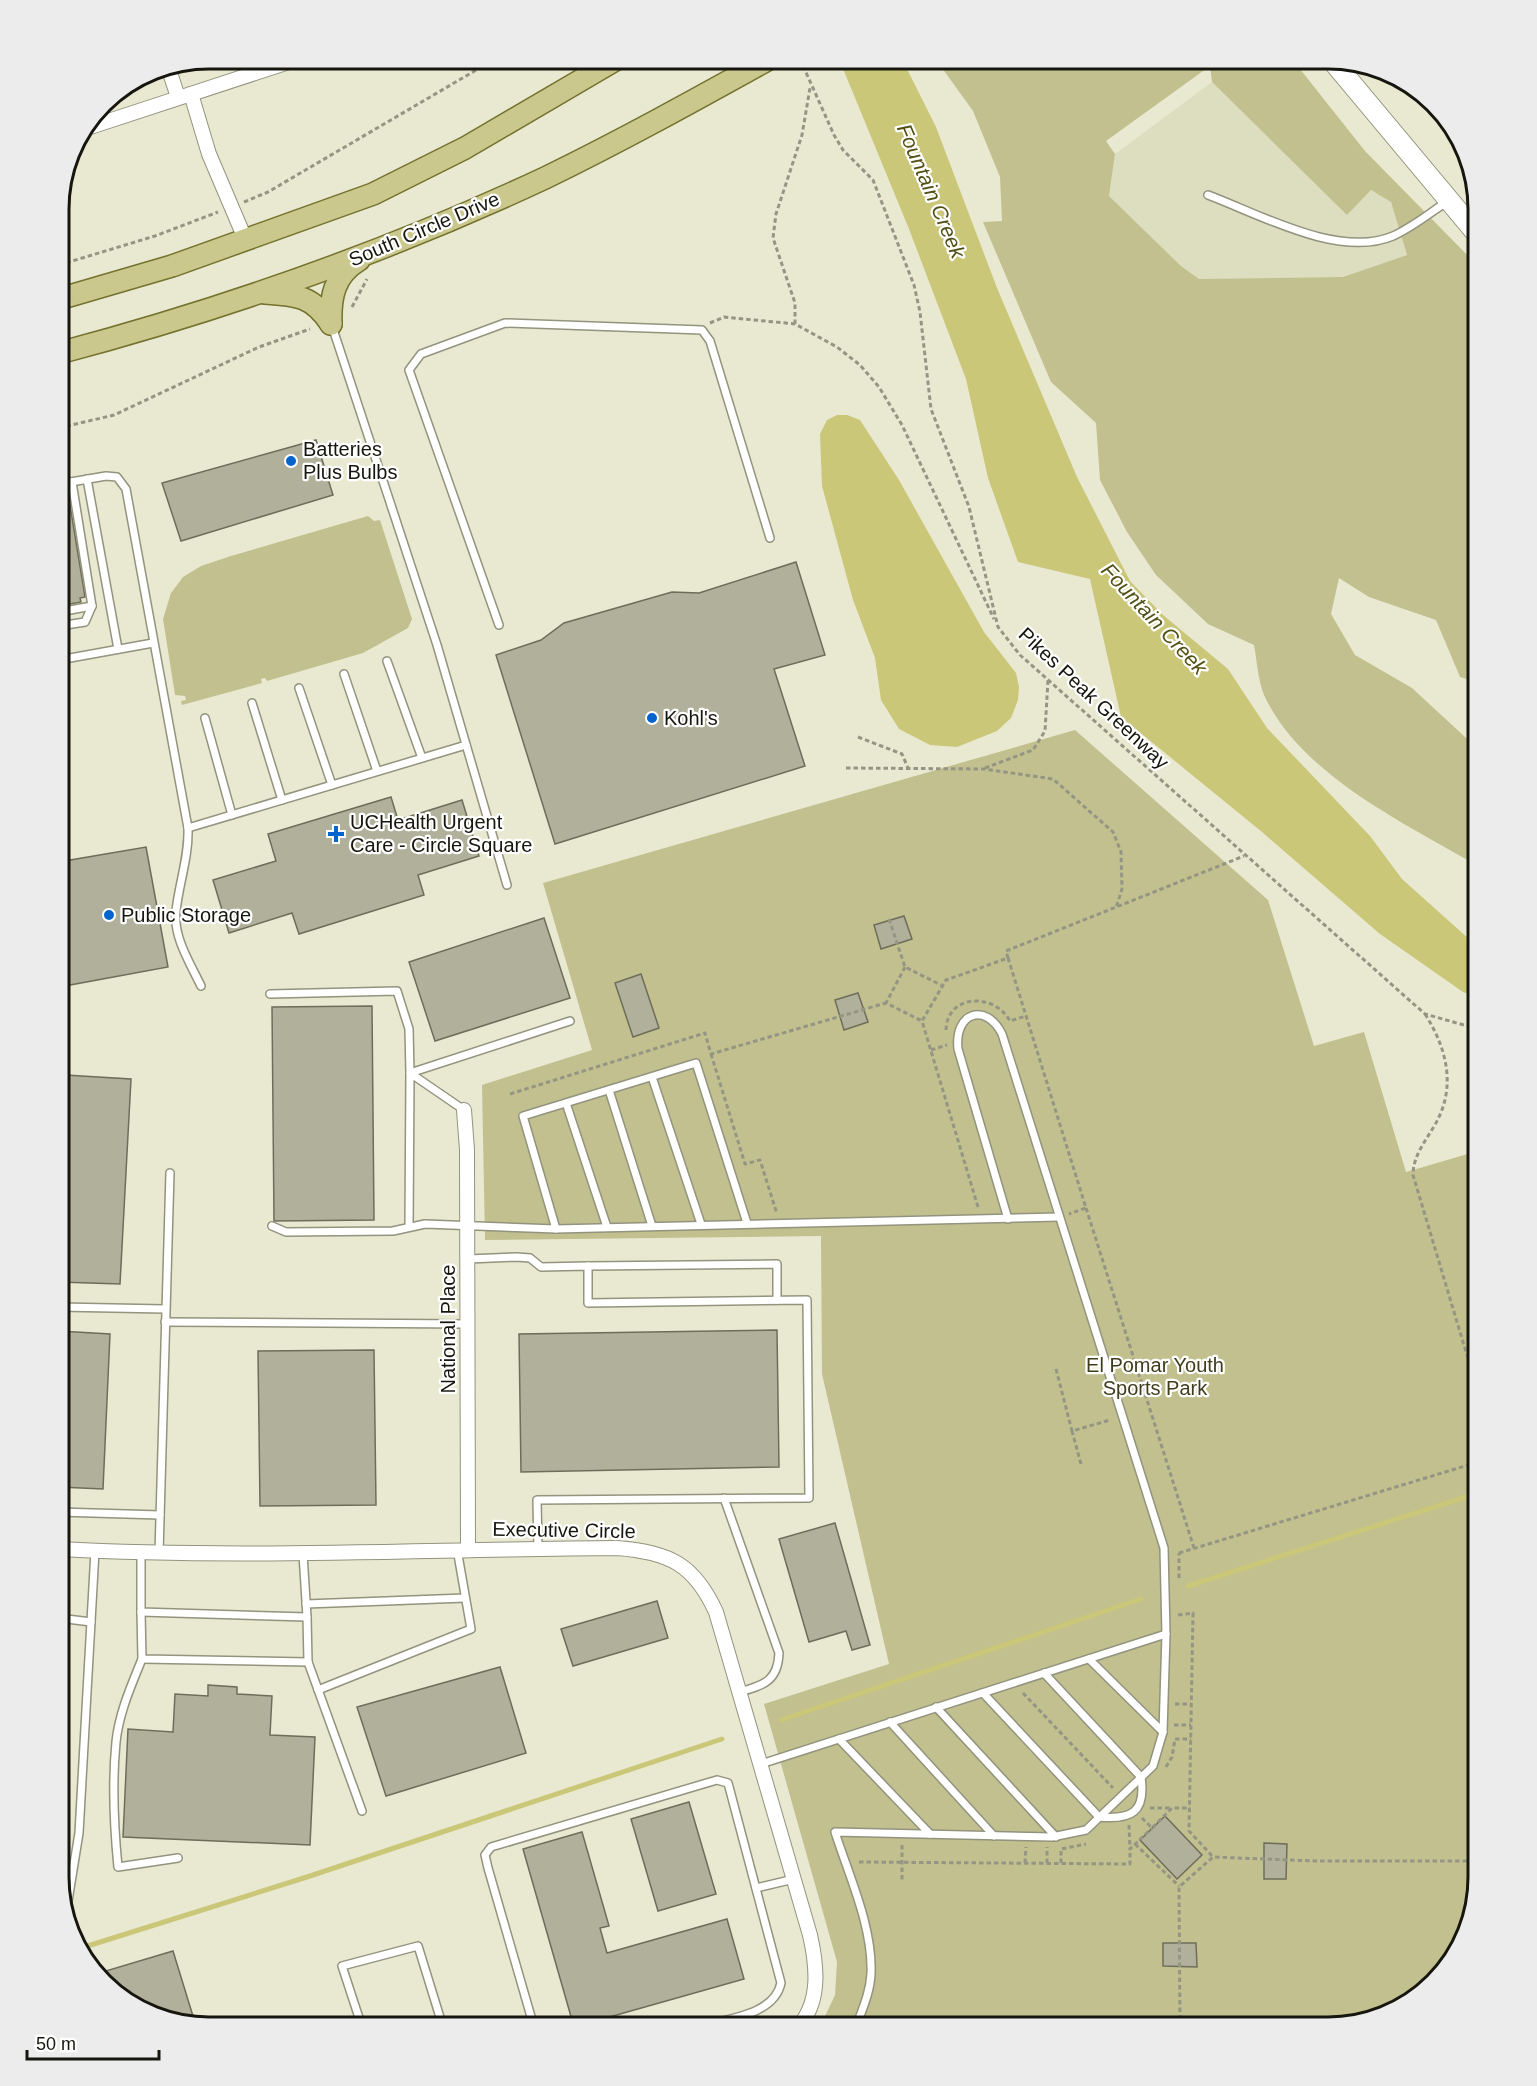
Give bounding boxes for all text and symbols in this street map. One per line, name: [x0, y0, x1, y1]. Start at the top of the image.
water label: Fountain Creek: [893, 120, 971, 263]
street label: South Circle Drive: [346, 187, 502, 271]
place label: Batteries Plus Bulbs: [303, 438, 398, 483]
marker: Batteries Plus Bulbs: [284, 454, 298, 468]
water label: Fountain Creek: [1097, 558, 1213, 680]
street label: Pikes Peak Greenway: [1015, 623, 1173, 773]
place label: Kohl's: [664, 707, 718, 729]
marker: Kohl's: [645, 711, 659, 725]
place label: UCHealth Urgent Care - Circle Square: [350, 811, 532, 856]
marker: UCHealth Urgent Care - Circle Square: [327, 825, 345, 843]
place label: Public Storage: [121, 904, 251, 926]
marker: Public Storage: [102, 908, 116, 922]
street label: National Place: [437, 1265, 459, 1393]
park label: El Pomar Youth Sports Park: [1086, 1354, 1224, 1399]
street label: Executive Circle: [492, 1518, 636, 1542]
scale bar: [27, 2023, 159, 2061]
text: 50 m: [36, 2034, 76, 2054]

